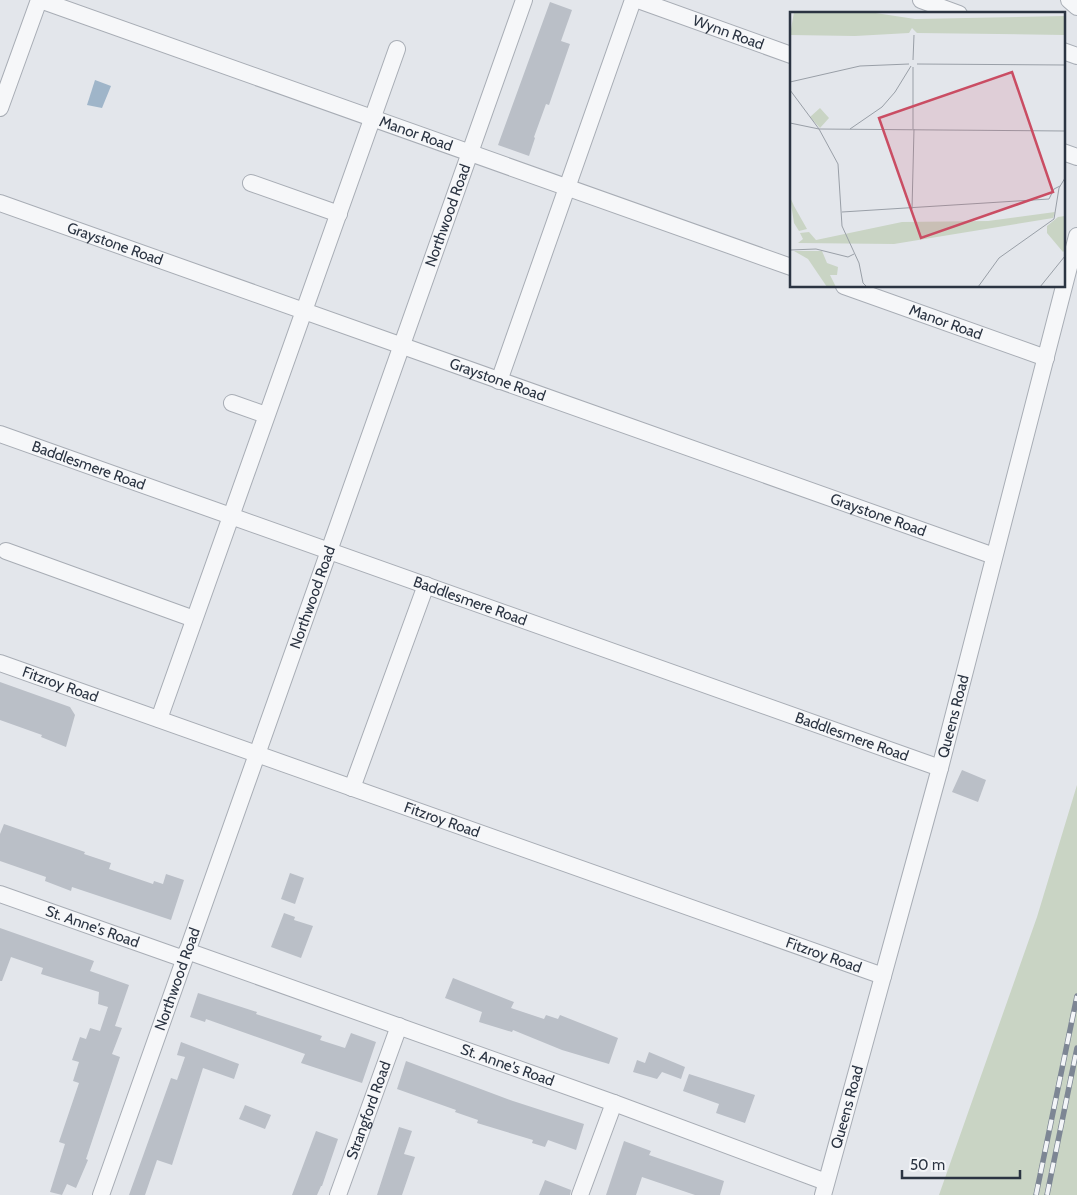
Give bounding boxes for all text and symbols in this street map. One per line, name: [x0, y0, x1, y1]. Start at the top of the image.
street label: Wynn Road: [690, 11, 766, 54]
inset map: [790, 12, 1064, 288]
street label: Manor Road: [377, 112, 455, 155]
street label: Northwood Road: [421, 162, 474, 269]
street label: Graystone Road: [65, 219, 165, 269]
street label: Manor Road: [907, 301, 985, 344]
street label: Graystone Road: [447, 354, 548, 405]
street label: Baddlesmere Road: [29, 437, 148, 494]
street label: Graystone Road: [828, 490, 929, 540]
street label: Northwood Road: [286, 543, 339, 651]
street label: Baddlesmere Road: [411, 573, 529, 630]
street label: Fitzroy Road: [20, 663, 101, 706]
street label: Queens Road: [934, 673, 973, 760]
street label: Baddlesmere Road: [793, 708, 911, 765]
street label: Fitzroy Road: [402, 798, 482, 841]
street label: St. Anne's Road: [43, 902, 142, 951]
street label: Northwood Road: [151, 925, 204, 1033]
street label: Fitzroy Road: [783, 933, 864, 977]
street label: St. Anne's Road: [458, 1040, 557, 1090]
street label: Strangford Road: [343, 1059, 395, 1162]
street label: Queens Road: [827, 1064, 867, 1151]
scale bar: [902, 1148, 1020, 1180]
text: 50 m: [910, 1156, 945, 1174]

